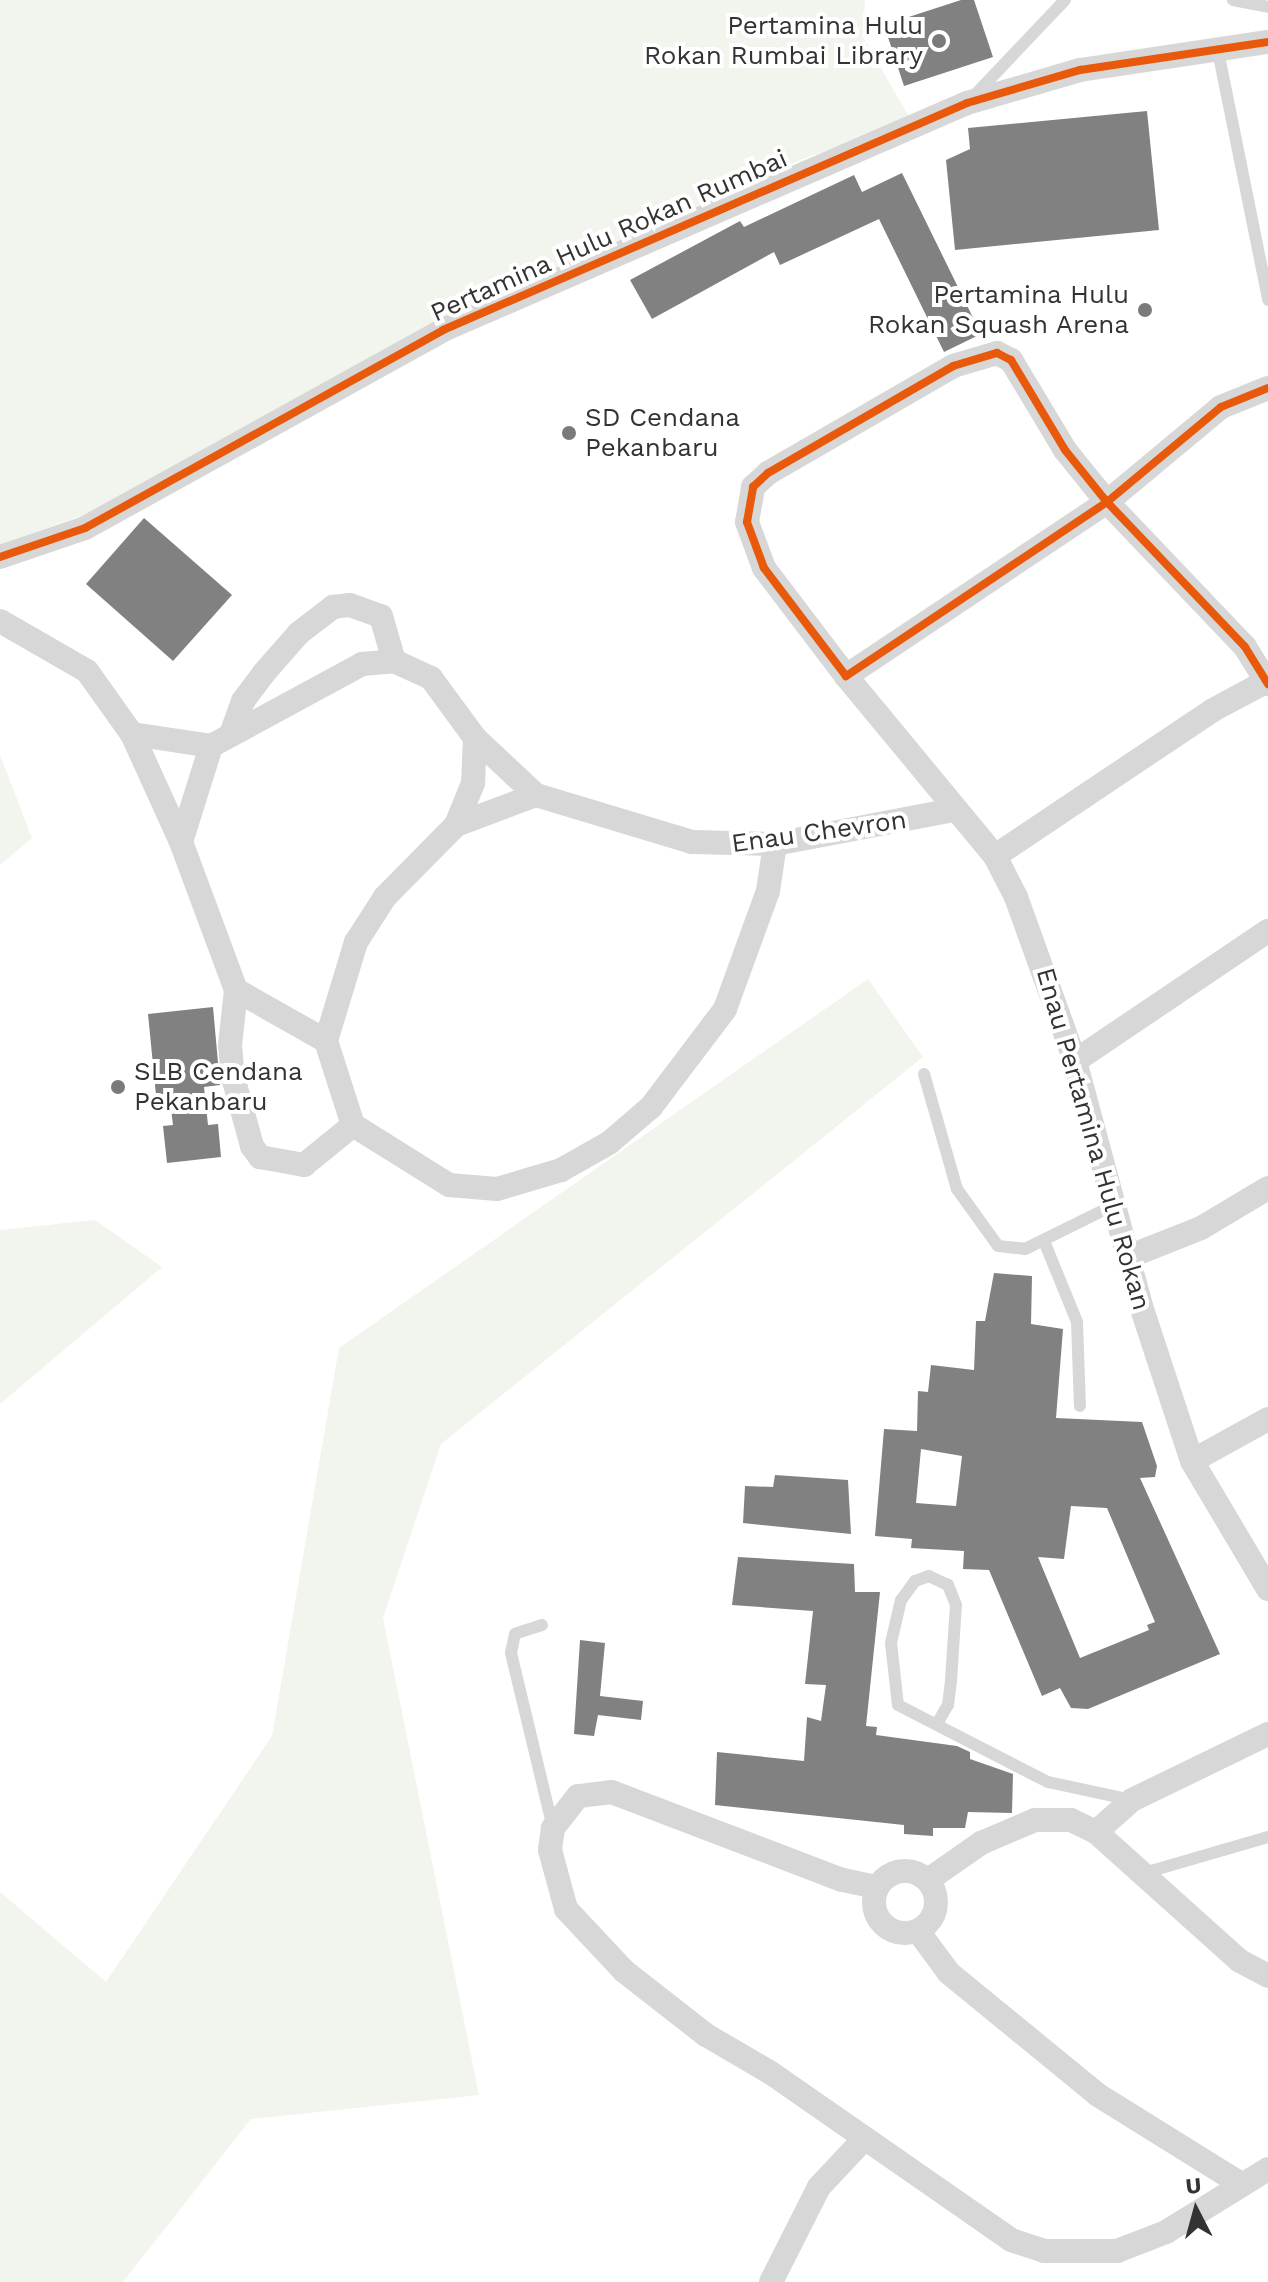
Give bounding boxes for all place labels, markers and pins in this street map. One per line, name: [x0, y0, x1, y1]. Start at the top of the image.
place label: Pertamina Hulu Rokan Rumbai Library: [644, 10, 923, 72]
marker: Pertamina Hulu Rokan Rumbai Library: [930, 32, 948, 50]
place label: Pertamina Hulu Rokan Squash Arena: [867, 279, 1129, 340]
marker: Pertamina Hulu Rokan Squash Arena: [1136, 301, 1154, 319]
place label: SD Cendana Pekanbaru: [585, 402, 740, 464]
marker: SD Cendana Pekanbaru: [560, 424, 578, 442]
place label: SLB Cendana Pekanbaru: [134, 1056, 303, 1118]
marker: SLB Cendana Pekanbaru: [109, 1078, 127, 1096]

